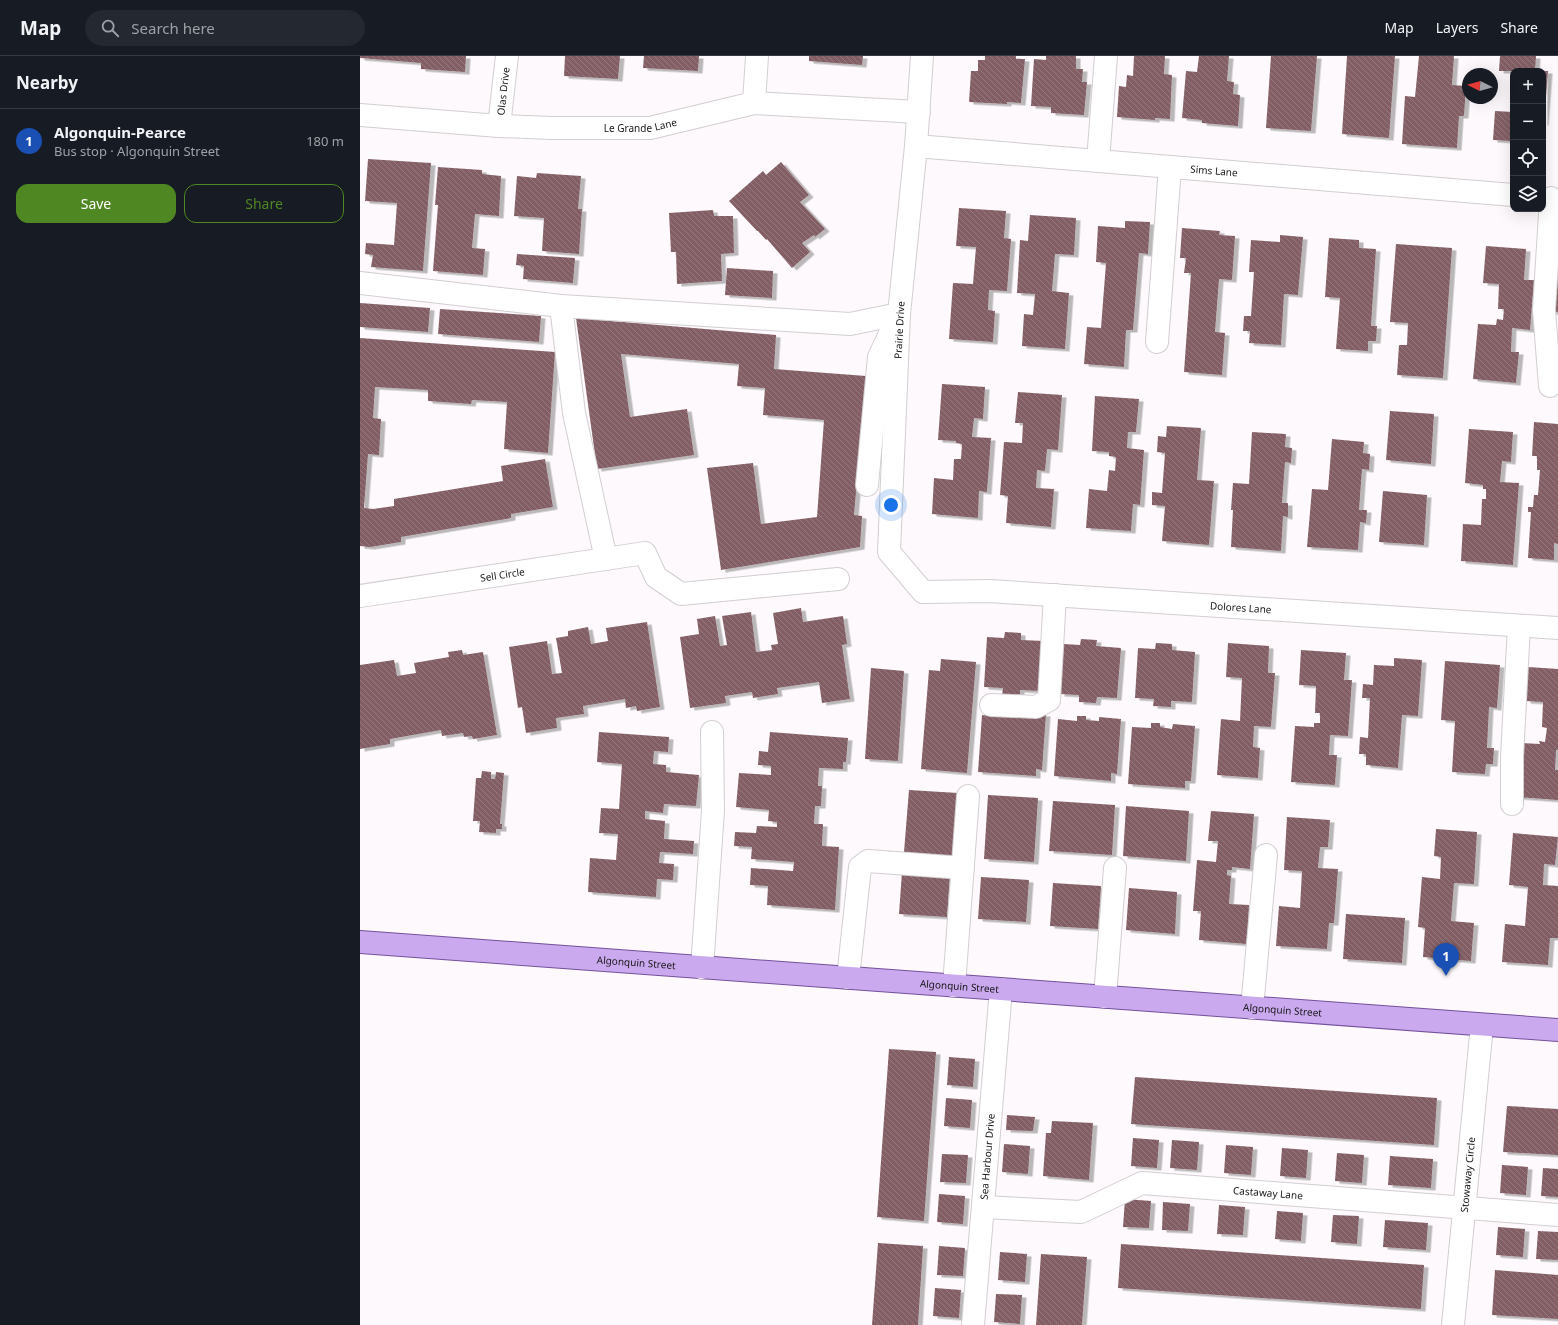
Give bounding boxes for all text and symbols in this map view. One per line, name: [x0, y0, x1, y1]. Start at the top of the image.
search box: [85, 10, 365, 46]
text: Map: [20, 15, 61, 41]
icon: search: [99, 17, 121, 39]
text: Search here: [131, 18, 215, 38]
text: Map: [1385, 18, 1414, 37]
text: Layers: [1436, 18, 1478, 37]
text: Share: [1500, 18, 1538, 37]
street label: Olas Drive: [493, 66, 513, 116]
north arrow: [1462, 68, 1498, 104]
map controls: [1510, 68, 1546, 212]
button: +: [1510, 68, 1546, 104]
text: Nearby: [16, 71, 78, 94]
button: −: [1510, 104, 1546, 140]
street label: Le Grande Lane: [604, 115, 679, 135]
text: Algonquin-Pearce: [54, 122, 186, 142]
text: 1: [25, 132, 33, 150]
text: 180 m: [306, 132, 344, 150]
button: locate: [1510, 140, 1546, 176]
text: Bus stop · Algonquin Street: [54, 142, 220, 160]
street label: Sims Lane: [1190, 162, 1239, 179]
button: layers: [1510, 176, 1546, 212]
button: Save: [16, 184, 176, 223]
button: Share: [184, 184, 344, 223]
street label: Prairie Drive: [890, 300, 908, 359]
your location: [881, 495, 901, 515]
street label: Sell Circle: [479, 564, 526, 585]
street label: Dolores Lane: [1209, 598, 1272, 616]
pin: 1: [1433, 943, 1459, 976]
street label: Algonquin Street: [596, 952, 677, 972]
street label: Algonquin Street: [919, 976, 1000, 996]
street label: Algonquin Street: [1243, 1000, 1323, 1020]
street label: Sea Harbour Drive: [976, 1113, 998, 1200]
street label: Stowaway Circle: [1457, 1136, 1478, 1213]
street label: Castaway Lane: [1233, 1183, 1304, 1202]

